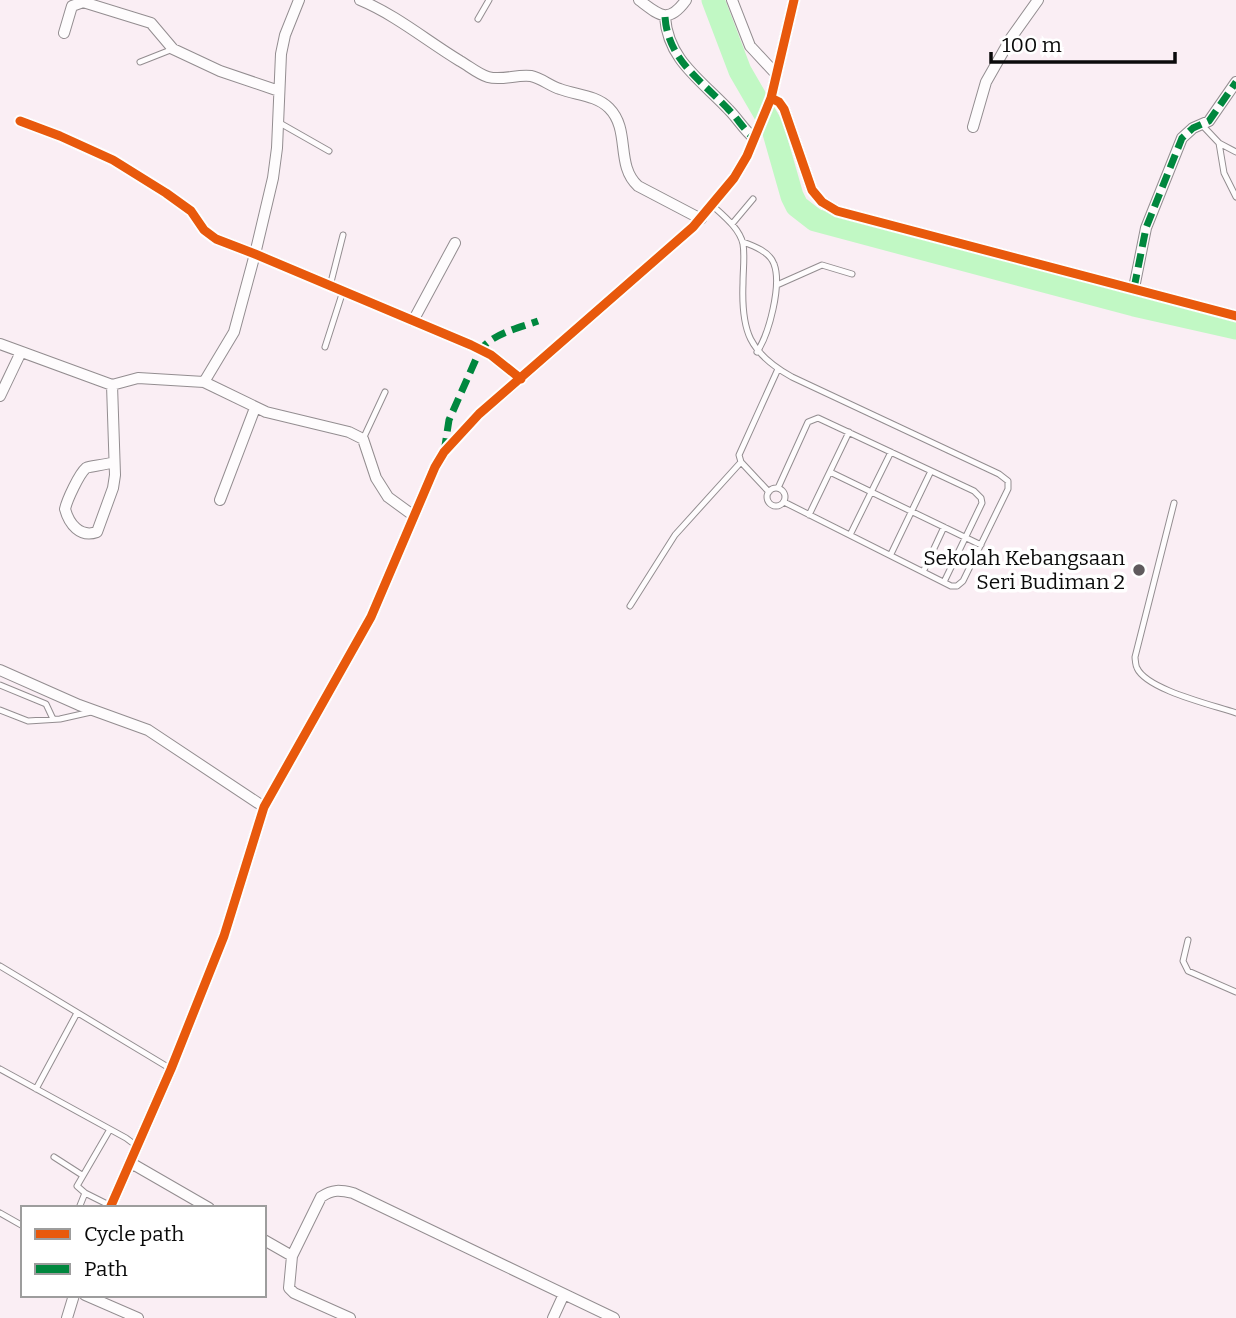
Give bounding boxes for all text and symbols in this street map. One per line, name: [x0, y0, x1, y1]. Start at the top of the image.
scale bar: [991, 21, 1175, 65]
text: 100 m: [1002, 32, 1062, 58]
place label: Sekolah Kebangsaan Seri Budiman 2: [923, 545, 1125, 595]
marker: Sekolah Kebangsaan Seri Budiman 2: [1131, 562, 1147, 578]
legend: [21, 1206, 266, 1297]
text: Cycle path: [84, 1221, 184, 1247]
text: Path: [84, 1256, 128, 1282]

